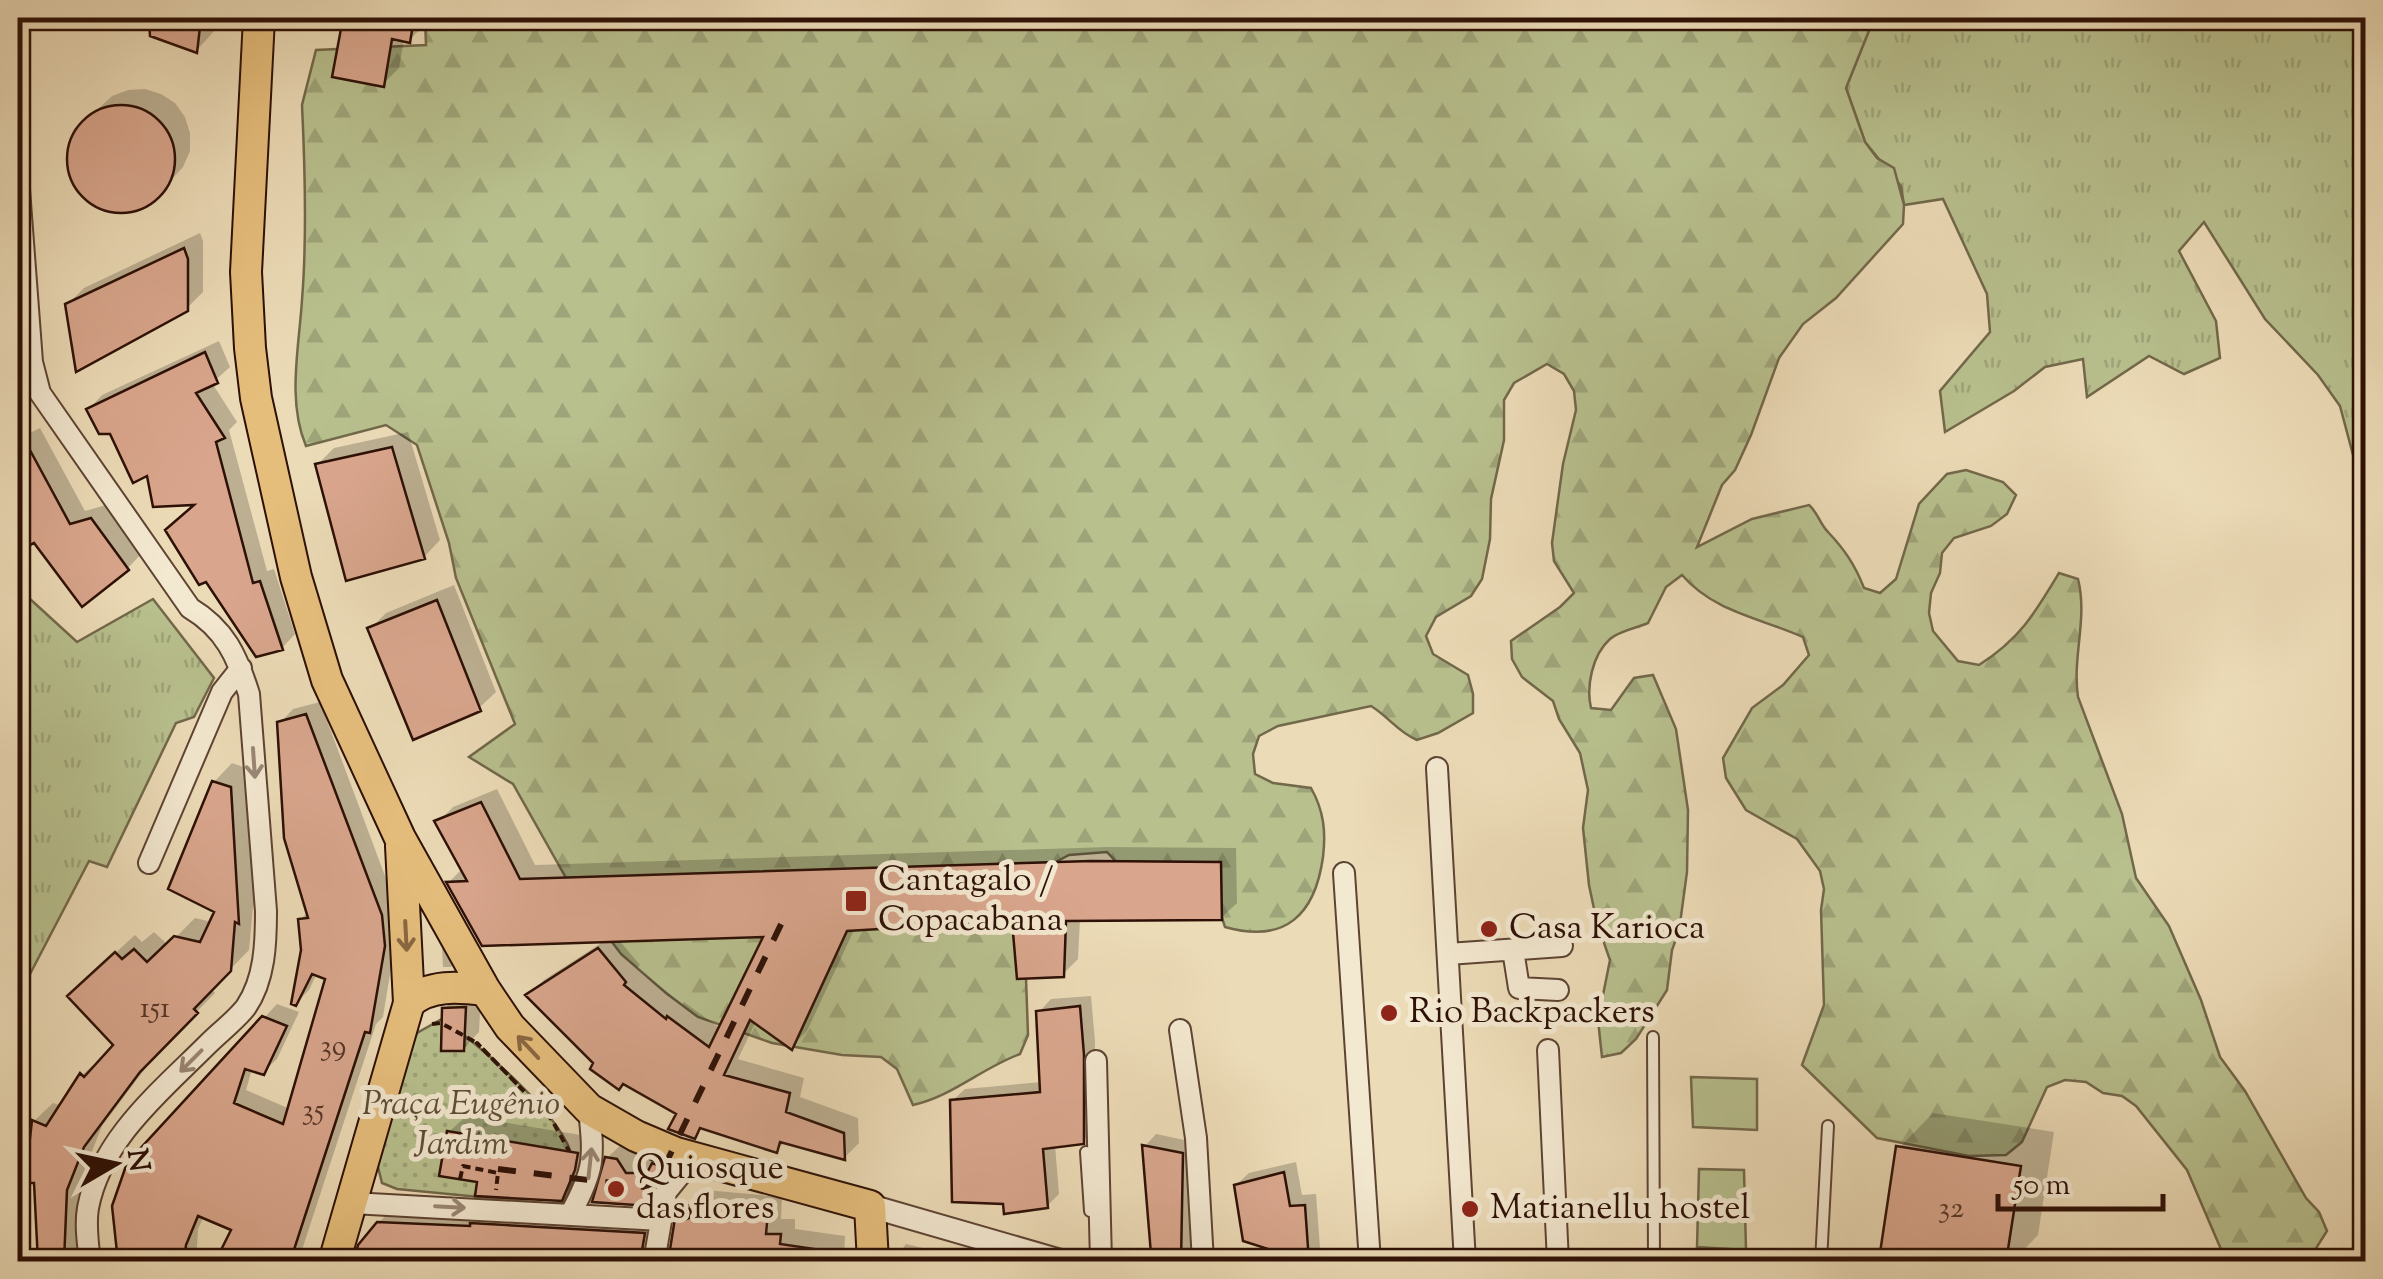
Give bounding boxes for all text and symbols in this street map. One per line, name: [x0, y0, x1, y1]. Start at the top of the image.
one-way arrow: [245, 747, 264, 779]
place label: Cantagalo / Copacabana: [878, 856, 1063, 947]
marker: Cantagalo / Copacabana: [843, 888, 869, 914]
place label: Casa Karioca: [1509, 904, 1705, 955]
marker: Casa Karioca: [1478, 918, 1500, 940]
one-way arrow: [397, 919, 416, 951]
house number: 151: [140, 988, 170, 1031]
place label: Rio Backpackers: [1409, 988, 1655, 1039]
marker: Rio Backpackers: [1378, 1002, 1400, 1024]
house number: 39: [320, 1026, 346, 1069]
one-way arrow: [516, 1036, 540, 1060]
one-way arrow: [179, 1049, 203, 1073]
park label: Praça Eugênio Jardim: [362, 1080, 560, 1171]
house number: 35: [302, 1090, 324, 1133]
north arrow: [65, 1114, 165, 1214]
place label: Quiosque das flores: [636, 1144, 784, 1235]
text: N: [115, 1146, 158, 1175]
one-way arrow: [581, 1147, 600, 1180]
scale bar: [1998, 1149, 2163, 1211]
text: 50 m: [2011, 1165, 2071, 1208]
marker: Quiosque das flores: [605, 1178, 627, 1200]
place label: Matianellu hostel: [1490, 1184, 1750, 1235]
house number: 32: [1938, 1188, 1964, 1231]
one-way arrow: [433, 1198, 465, 1217]
marker: Matianellu hostel: [1459, 1198, 1481, 1220]

